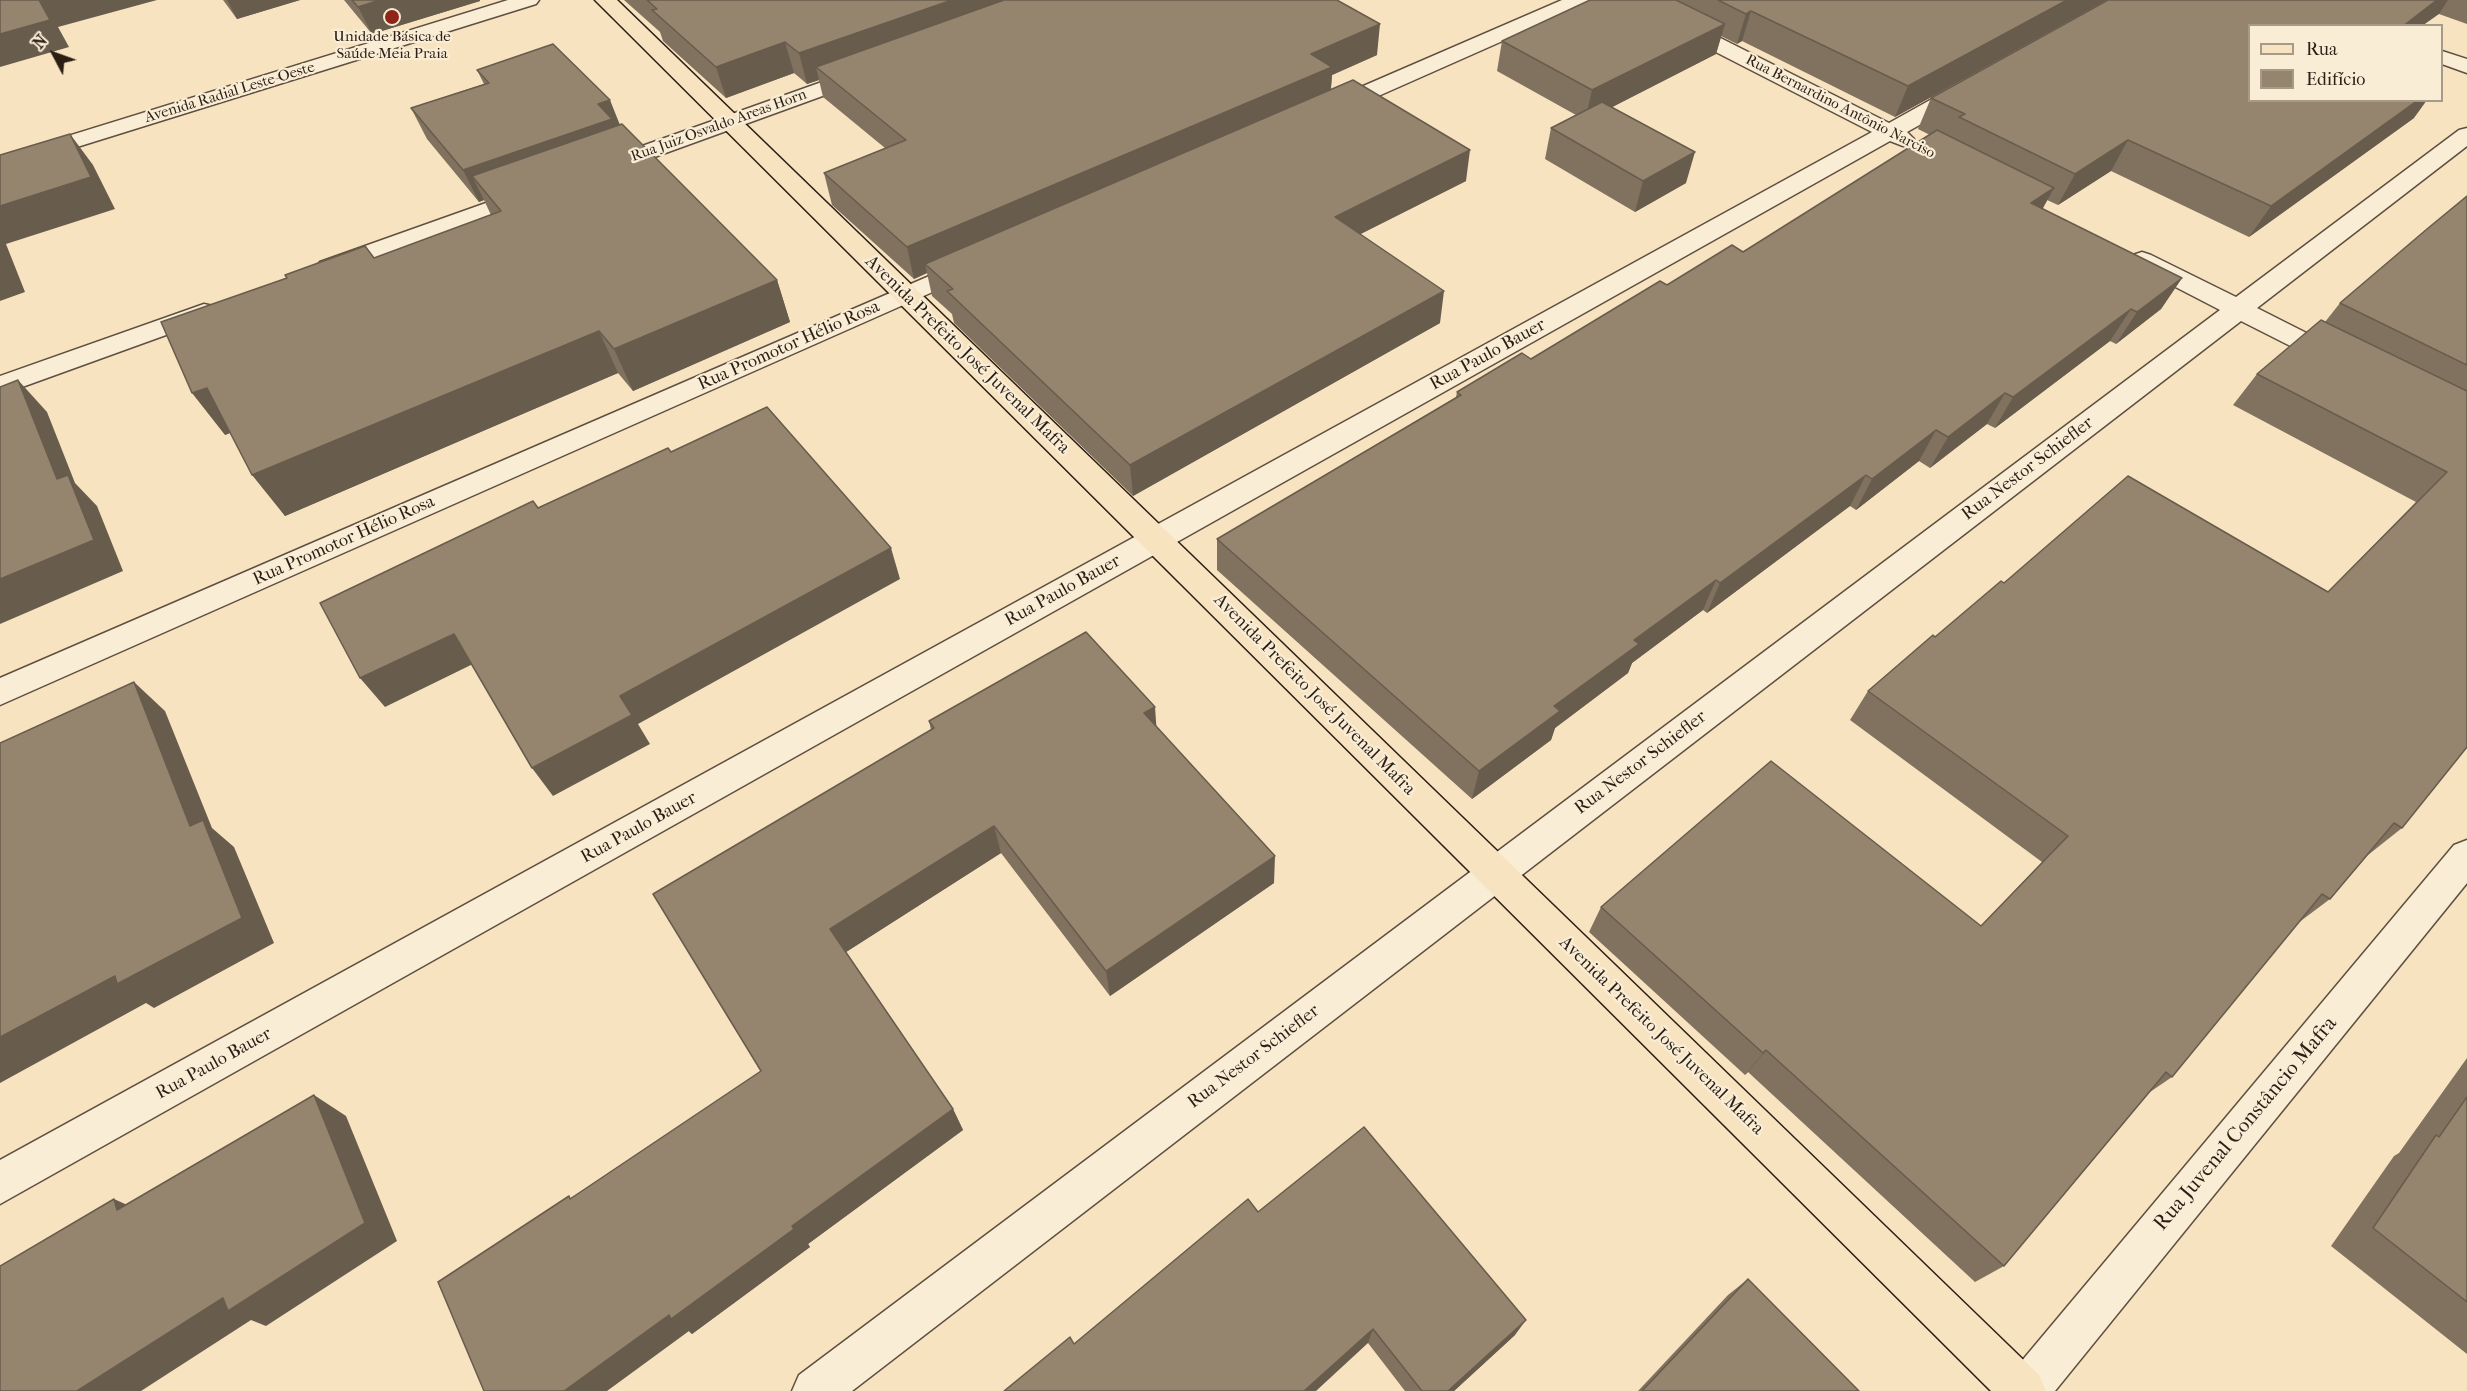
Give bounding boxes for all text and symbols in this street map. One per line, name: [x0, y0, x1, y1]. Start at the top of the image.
marker: Unidade Básica de Saúde Meia Praia: [383, 8, 401, 26]
north arrow: [24, 24, 84, 84]
legend: [2248, 24, 2443, 102]
place label: Unidade Básica de Saúde Meia Praia: [333, 28, 451, 63]
text: N: [29, 31, 51, 53]
text: Rua: [2306, 39, 2337, 60]
street label: Rua Bernardino Antônio Narciso: [1742, 51, 1938, 163]
street label: Avenida Radial Leste-Oeste: [143, 59, 317, 127]
text: Edifício: [2306, 69, 2365, 90]
street label: Rua Juiz Osvaldo Areas Horn: [629, 86, 809, 166]
street label: Avenida Prefeito José Juvenal Mafra: [860, 251, 1074, 459]
street label: Rua Promotor Hélio Rosa: [695, 296, 883, 396]
street label: Rua Paulo Bauer: [1426, 314, 1550, 396]
street label: Rua Nestor Schiefler: [1958, 412, 2098, 526]
street label: Rua Promotor Hélio Rosa: [250, 491, 438, 591]
street label: Rua Paulo Bauer: [1001, 550, 1125, 632]
street label: Avenida Prefeito José Juvenal Mafra: [1209, 590, 1419, 800]
street label: Rua Nestor Schiefler: [1571, 706, 1711, 820]
street label: Rua Paulo Bauer: [577, 787, 701, 869]
street label: Avenida Prefeito José Juvenal Mafra: [1554, 932, 1768, 1140]
street label: Rua Nestor Schiefler: [1184, 1000, 1324, 1114]
street label: Rua Juvenal Constâncio Mafra: [2149, 1012, 2343, 1236]
street label: Rua Paulo Bauer: [152, 1023, 276, 1105]

